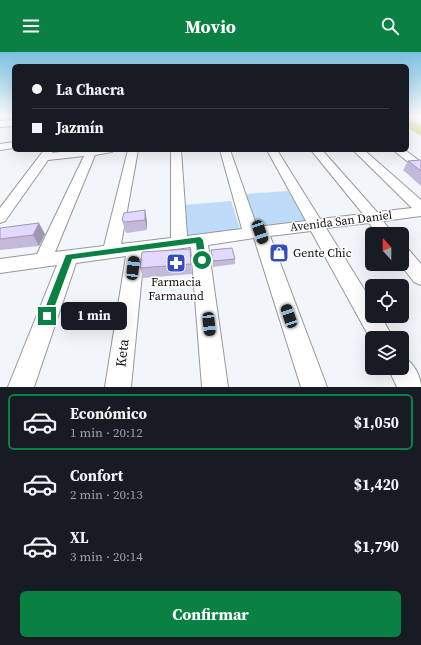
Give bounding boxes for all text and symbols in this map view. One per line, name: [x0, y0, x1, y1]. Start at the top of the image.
text: Movio: [185, 14, 236, 39]
icon: menu: [20, 15, 42, 37]
icon: search: [379, 15, 401, 37]
text: La Chacra: [56, 79, 125, 100]
text: Jazmín: [56, 117, 104, 138]
street label: Avenida San Daniel: [289, 207, 393, 235]
car: [250, 219, 270, 245]
north arrow: [365, 227, 409, 271]
map controls: [365, 227, 409, 375]
shop icon: Gente Chic: [268, 242, 290, 264]
place label: Gente Chic: [293, 245, 352, 261]
route start: [193, 251, 211, 269]
pharmacy icon: Farmacia Farmaund: [165, 252, 187, 274]
car: [126, 255, 140, 281]
place label: Farmacia Farmaund: [148, 274, 204, 304]
button: locate: [365, 279, 409, 323]
callout: 1 min: [61, 302, 127, 330]
car: [279, 303, 299, 329]
route end: [38, 307, 56, 325]
text: 1 min: [77, 307, 111, 324]
car: [202, 311, 216, 337]
button: layers: [365, 331, 409, 375]
street label: Keta: [110, 337, 134, 368]
text: Económico: [70, 403, 147, 424]
icon: car: [22, 404, 58, 440]
text: $1,050: [354, 412, 399, 433]
text: 1 min · 20:12: [70, 424, 143, 441]
text: Confort: [70, 465, 123, 486]
icon: car: [22, 466, 58, 502]
text: $1,420: [354, 474, 399, 495]
text: 2 min · 20:13: [70, 486, 143, 503]
text: XL: [70, 527, 89, 548]
icon: car: [22, 528, 58, 564]
text: $1,790: [354, 536, 399, 557]
text: 3 min · 20:14: [70, 548, 143, 565]
button: Confirmar: [20, 591, 401, 637]

